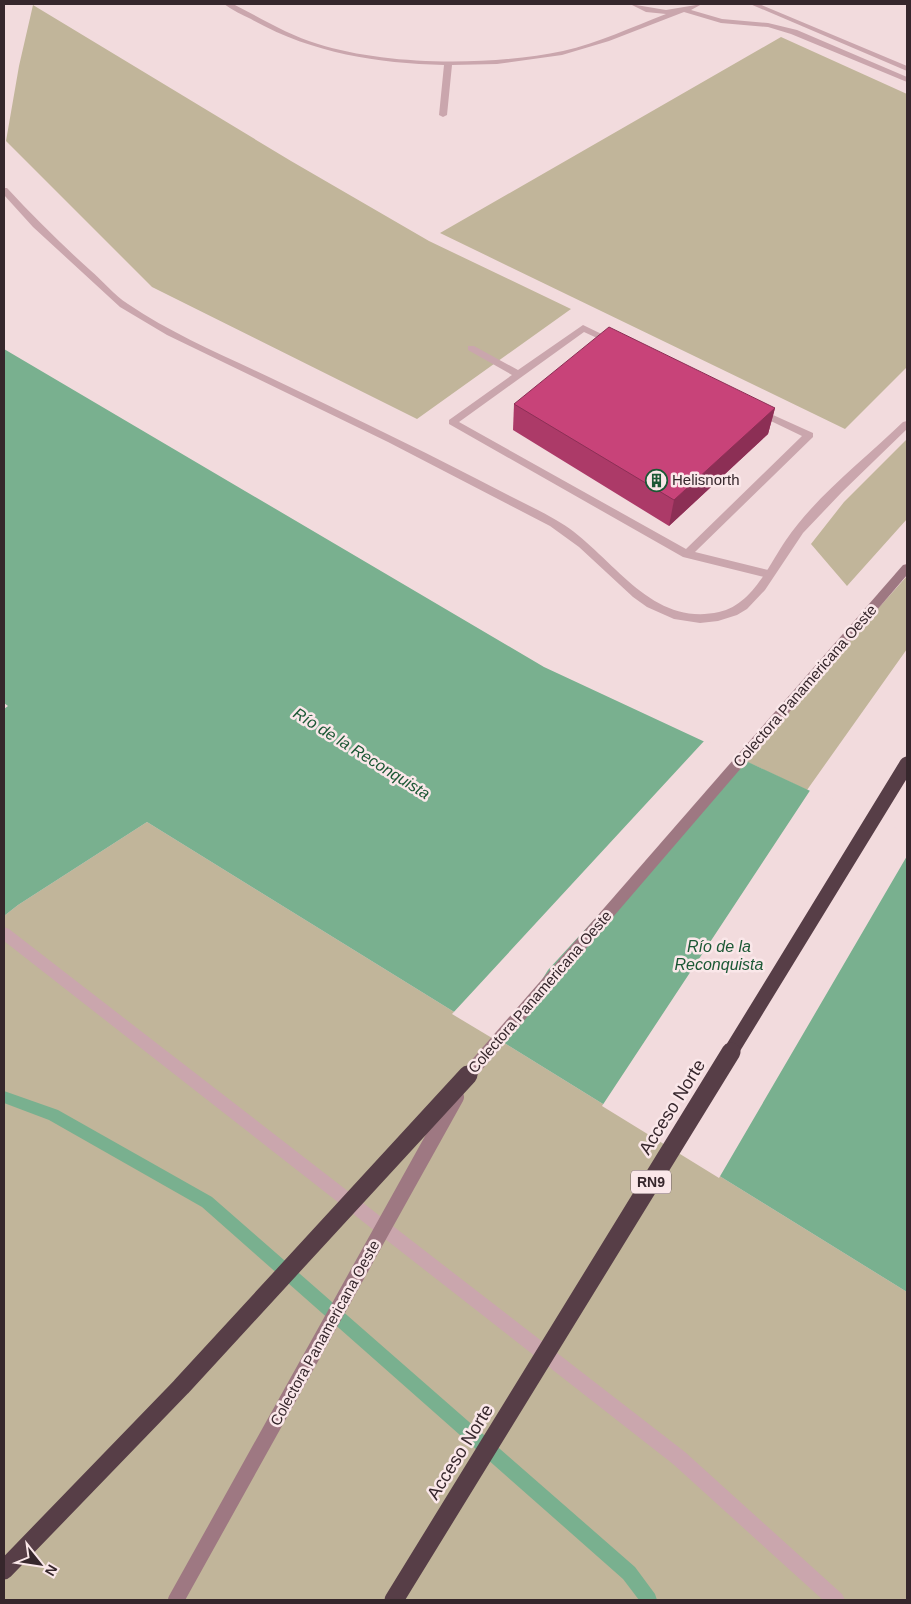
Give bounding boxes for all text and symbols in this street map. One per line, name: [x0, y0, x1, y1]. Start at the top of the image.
building icon: Helisnorth: [644, 468, 668, 492]
place label: Helisnorth: [672, 471, 740, 488]
street label: Colectora Panamericana Oeste: [730, 601, 880, 770]
water label: Río de la Reconquista: [290, 705, 433, 802]
street label: Colectora Panamericana Oeste: [465, 907, 615, 1076]
water label: Río de la Reconquista: [675, 938, 764, 973]
street label: Acceso Norte: [635, 1056, 709, 1158]
road number: RN9: [631, 1170, 671, 1194]
street label: Colectora Panamericana Oeste: [266, 1237, 383, 1428]
street label: Acceso Norte: [423, 1401, 497, 1503]
north arrow: [15, 1539, 65, 1589]
text: N: [42, 1562, 61, 1579]

